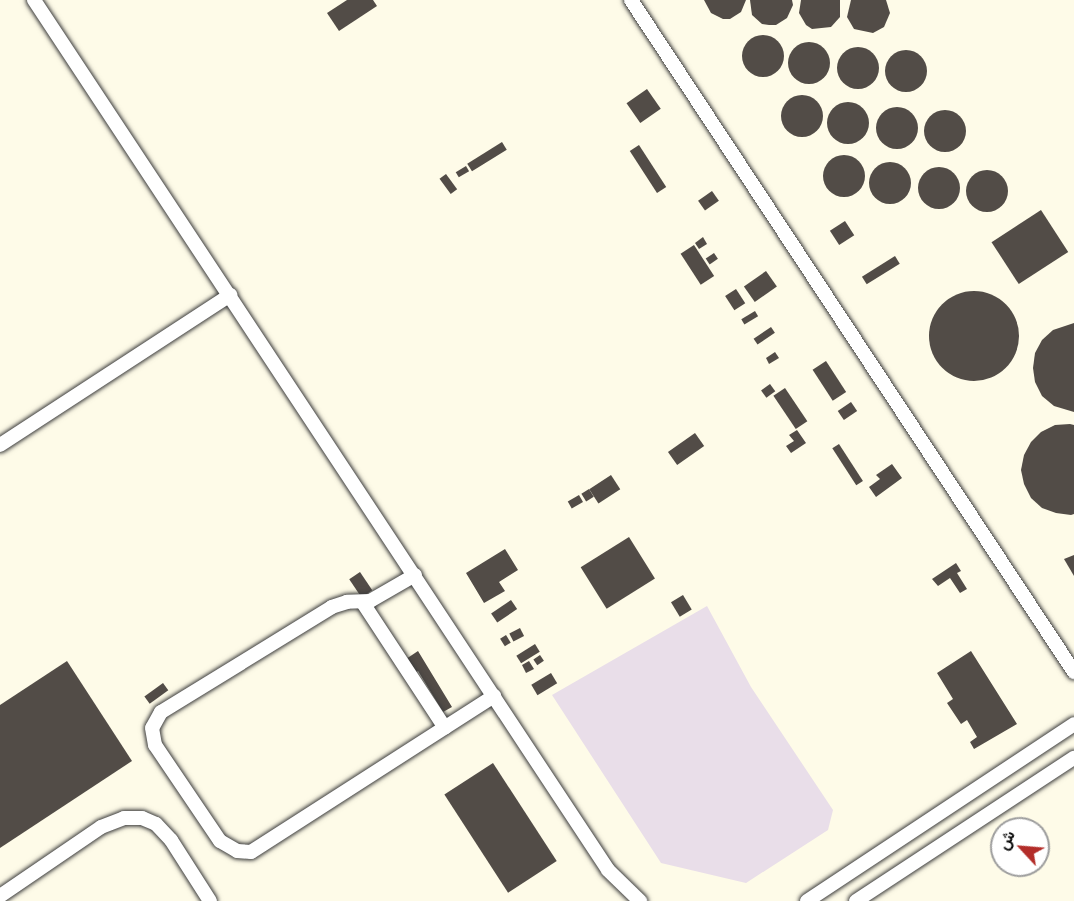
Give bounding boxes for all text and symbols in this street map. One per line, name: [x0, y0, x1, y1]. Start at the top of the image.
north arrow: [990, 817, 1050, 877]
text: ش: [992, 827, 1019, 853]

